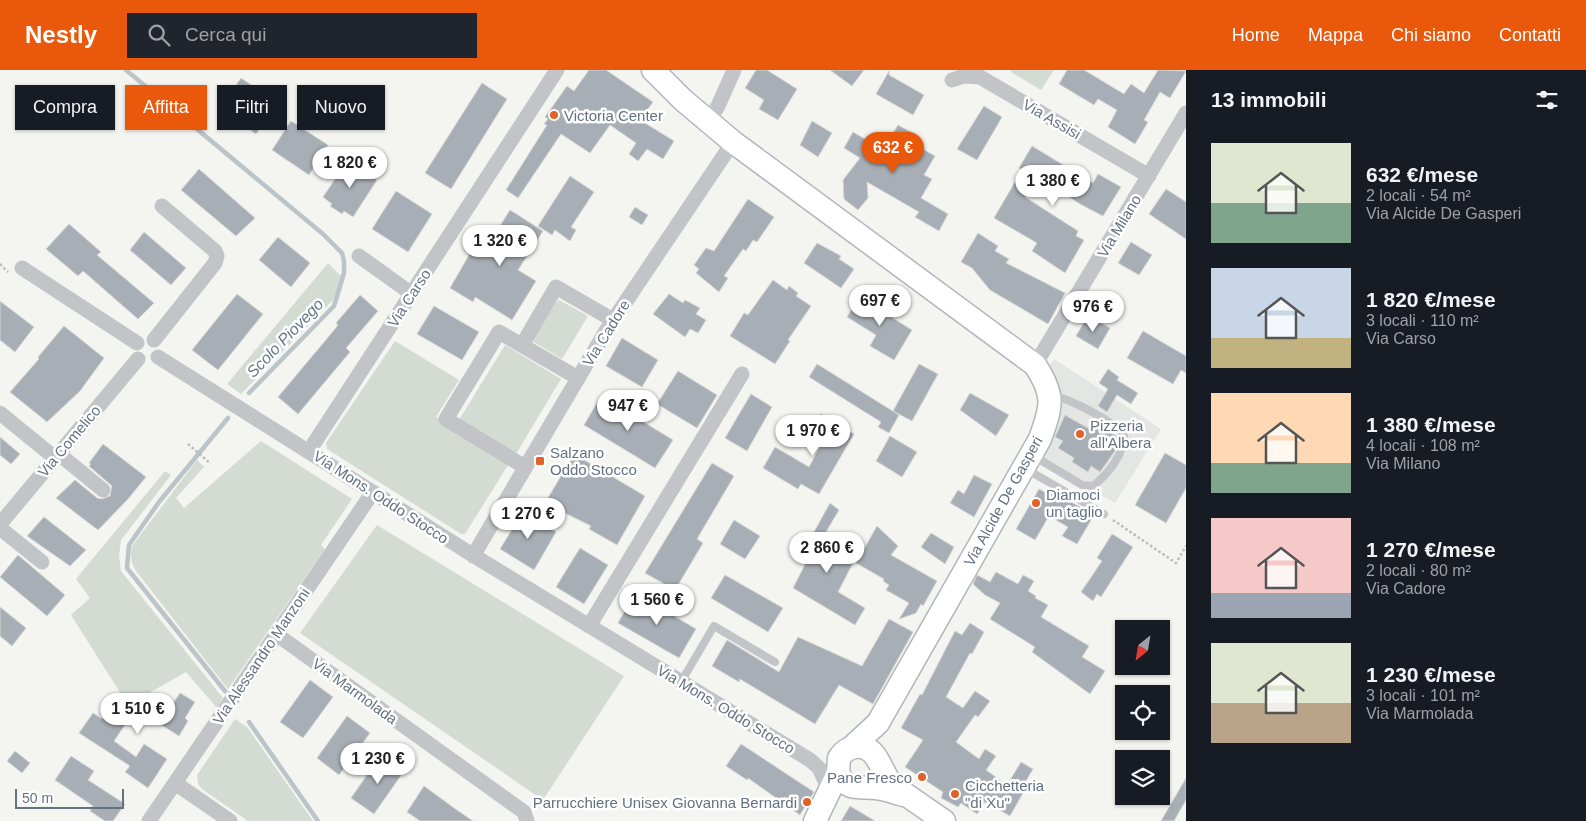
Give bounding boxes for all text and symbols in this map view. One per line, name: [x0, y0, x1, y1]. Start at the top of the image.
search box: [127, 13, 477, 58]
text: Nestly: [25, 21, 97, 48]
icon: search: [145, 21, 173, 49]
text: Cerca qui: [185, 24, 266, 45]
text: Home: [1232, 25, 1280, 45]
text: Mappa: [1308, 25, 1363, 45]
text: Chi siamo: [1391, 25, 1471, 45]
text: Contatti: [1499, 25, 1561, 45]
chip: Compra: [15, 85, 115, 130]
chip: Affitta: [125, 85, 207, 130]
chip: Filtri: [217, 85, 287, 130]
chip: Nuovo: [297, 85, 385, 130]
icon: filters: [1533, 86, 1561, 114]
text: 13 immobili: [1211, 88, 1327, 111]
street label: Via Assisi: [1020, 96, 1084, 142]
place label: Victoria Center: [564, 107, 663, 124]
marker: Victoria Center: [548, 109, 560, 121]
pin: 632 €: [858, 132, 928, 174]
text: 632 €: [873, 139, 913, 156]
pin: 1 820 €: [304, 146, 396, 189]
text: 1 820 €: [323, 154, 377, 171]
icon: home: [1251, 163, 1311, 223]
text: 632 €/mese: [1366, 163, 1478, 186]
pin: 1 380 €: [1007, 164, 1099, 207]
text: 1 380 €: [1026, 172, 1080, 189]
text: 2 locali · 54 m²: [1366, 187, 1471, 204]
street label: Via Milano: [1094, 192, 1144, 260]
text: Via Alcide De Gasperi: [1366, 205, 1521, 222]
pin: 1 320 €: [454, 224, 546, 267]
text: 1 320 €: [473, 232, 527, 249]
street label: Via Carso: [384, 266, 434, 330]
pin: 697 €: [845, 284, 915, 327]
icon: home: [1251, 288, 1311, 348]
text: 1 820 €/mese: [1366, 288, 1496, 311]
pin: 976 €: [1058, 290, 1128, 333]
text: 697 €: [860, 292, 900, 309]
water label: Scolo Piovego: [243, 295, 327, 381]
street label: Via Cadore: [579, 297, 633, 369]
text: 976 €: [1073, 298, 1113, 315]
text: 3 locali · 110 m²: [1366, 312, 1479, 329]
text: Via Carso: [1366, 330, 1436, 347]
pin: 947 €: [593, 390, 663, 432]
text: 947 €: [608, 397, 648, 414]
street label: Via Comelico: [34, 402, 104, 480]
icon: home: [1251, 413, 1311, 473]
text: 1 380 €/mese: [1366, 413, 1496, 436]
pin: 1 970 €: [767, 414, 859, 457]
place label: Pizzeria all'Albera: [1090, 417, 1152, 451]
text: 1 970 €: [786, 422, 840, 439]
marker: Pizzeria all'Albera: [1074, 428, 1086, 440]
street label: Via Alcide De Gasperi: [960, 433, 1046, 569]
text: 4 locali · 108 m²: [1366, 437, 1480, 454]
place label: Salzano Oddo Stocco: [550, 444, 637, 478]
street label: Via Mons. Oddo Stocco: [310, 447, 452, 547]
marker: Salzano Oddo Stocco: [534, 455, 546, 467]
text: Via Milano: [1366, 455, 1440, 472]
place label: Diamoci un taglio: [1046, 486, 1103, 520]
marker: Diamoci un taglio: [1030, 497, 1042, 509]
pin: 1 270 €: [482, 498, 574, 540]
text: 1 270 €: [501, 505, 555, 522]
pin: 2 860 €: [781, 532, 873, 574]
icon: home: [1251, 538, 1311, 598]
text: 1 270 €/mese: [1366, 538, 1496, 561]
text: 2 860 €: [800, 539, 854, 556]
text: 2 locali · 80 m²: [1366, 562, 1471, 579]
text: Via Cadore: [1366, 580, 1446, 597]
pin: 1 560 €: [611, 584, 703, 626]
street label: Via Alessandro Manzoni: [209, 585, 313, 727]
text: 1 560 €: [630, 591, 684, 608]
north arrow: [1115, 620, 1170, 675]
map controls: [1115, 620, 1170, 805]
street label: Via Marmolada: [309, 655, 401, 728]
street label: Via Mons. Oddo Stocco: [654, 661, 798, 757]
icon: home: [1251, 663, 1311, 723]
text: 1 230 €/mese: [1366, 663, 1496, 686]
button: locate: [1115, 685, 1170, 740]
text: 3 locali · 101 m²: [1366, 687, 1480, 704]
pin: 1 510 €: [92, 692, 184, 735]
text: 1 510 €: [111, 700, 165, 717]
text: Via Marmolada: [1366, 705, 1473, 722]
pin: 1 230 €: [332, 742, 424, 785]
text: 1 230 €: [351, 750, 405, 767]
button: layers: [1115, 750, 1170, 805]
place label: Pane Fresco: [827, 769, 912, 786]
marker: Pane Fresco: [916, 771, 928, 783]
place label: Cicchetteria "di Xu": [965, 777, 1045, 811]
scale bar: [15, 786, 124, 809]
marker: Cicchetteria "di Xu": [949, 788, 961, 800]
text: 50 m: [22, 790, 53, 806]
place label: Parrucchiere Unisex Giovanna Bernardi: [533, 794, 797, 811]
marker: Parrucchiere Unisex Giovanna Bernardi: [801, 796, 813, 808]

